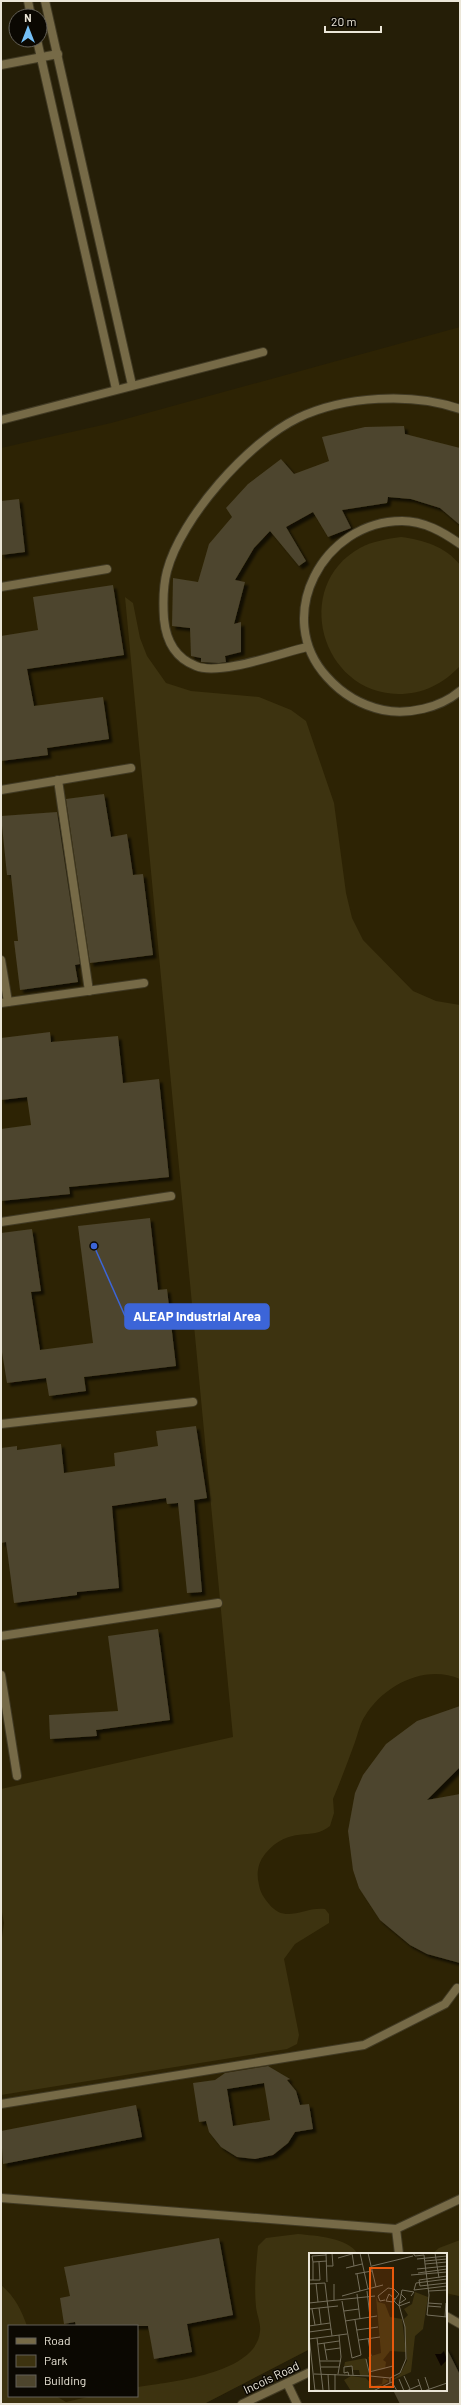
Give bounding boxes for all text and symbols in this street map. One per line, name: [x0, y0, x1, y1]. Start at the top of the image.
north arrow: [8, 8, 48, 48]
scale bar: [325, 8, 381, 34]
text: N: [24, 11, 32, 24]
text: 20 m: [331, 14, 357, 28]
callout: ALEAP Industrial Area: [125, 1304, 269, 1329]
text: ALEAP Industrial Area: [133, 1308, 261, 1324]
inset map: [309, 2253, 447, 2391]
legend: [8, 2325, 138, 2397]
text: Road: [44, 2333, 71, 2347]
text: Park: [44, 2353, 68, 2367]
street label: Incois Road: [241, 2358, 301, 2396]
text: Building: [44, 2373, 86, 2387]

